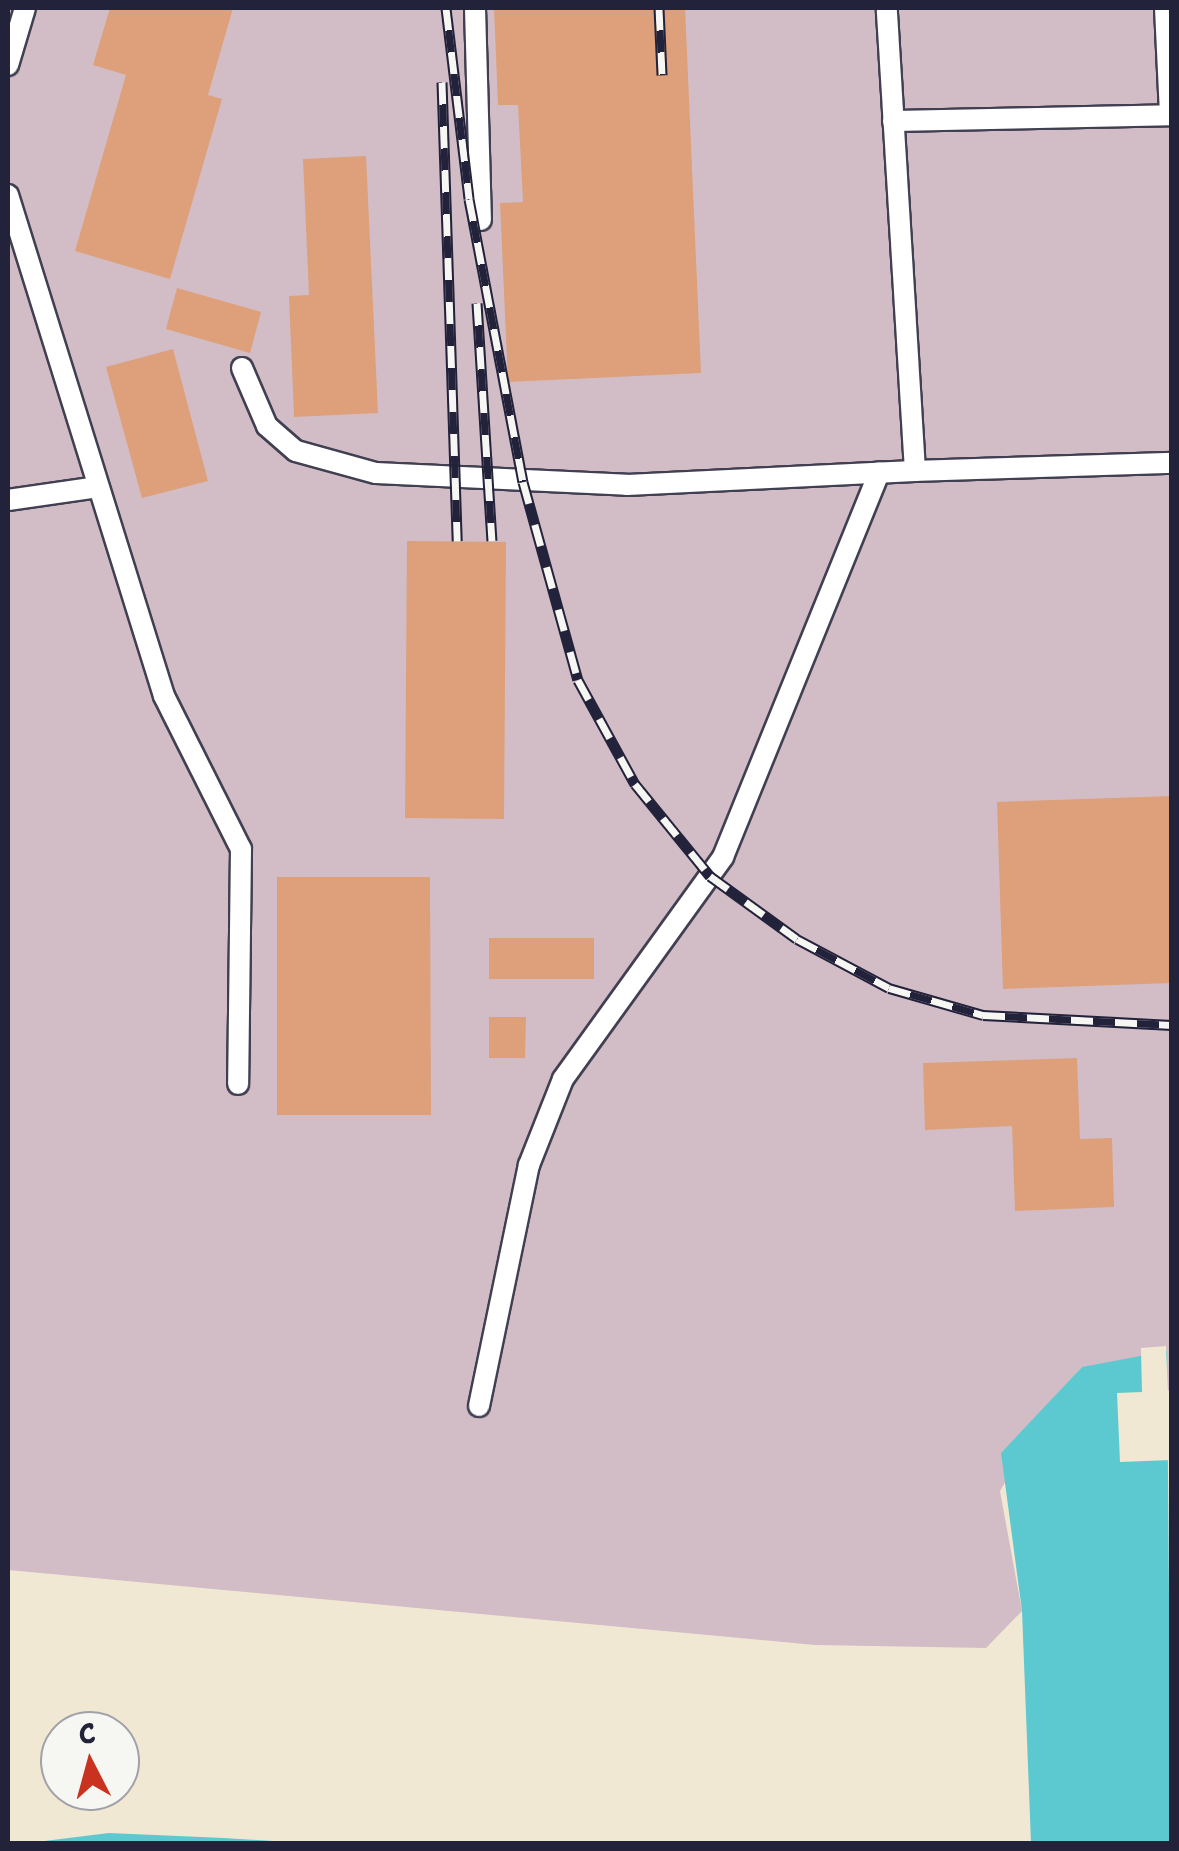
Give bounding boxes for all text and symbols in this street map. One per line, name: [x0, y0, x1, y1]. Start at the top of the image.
north arrow: [40, 1711, 140, 1811]
text: С: [77, 1713, 98, 1753]

